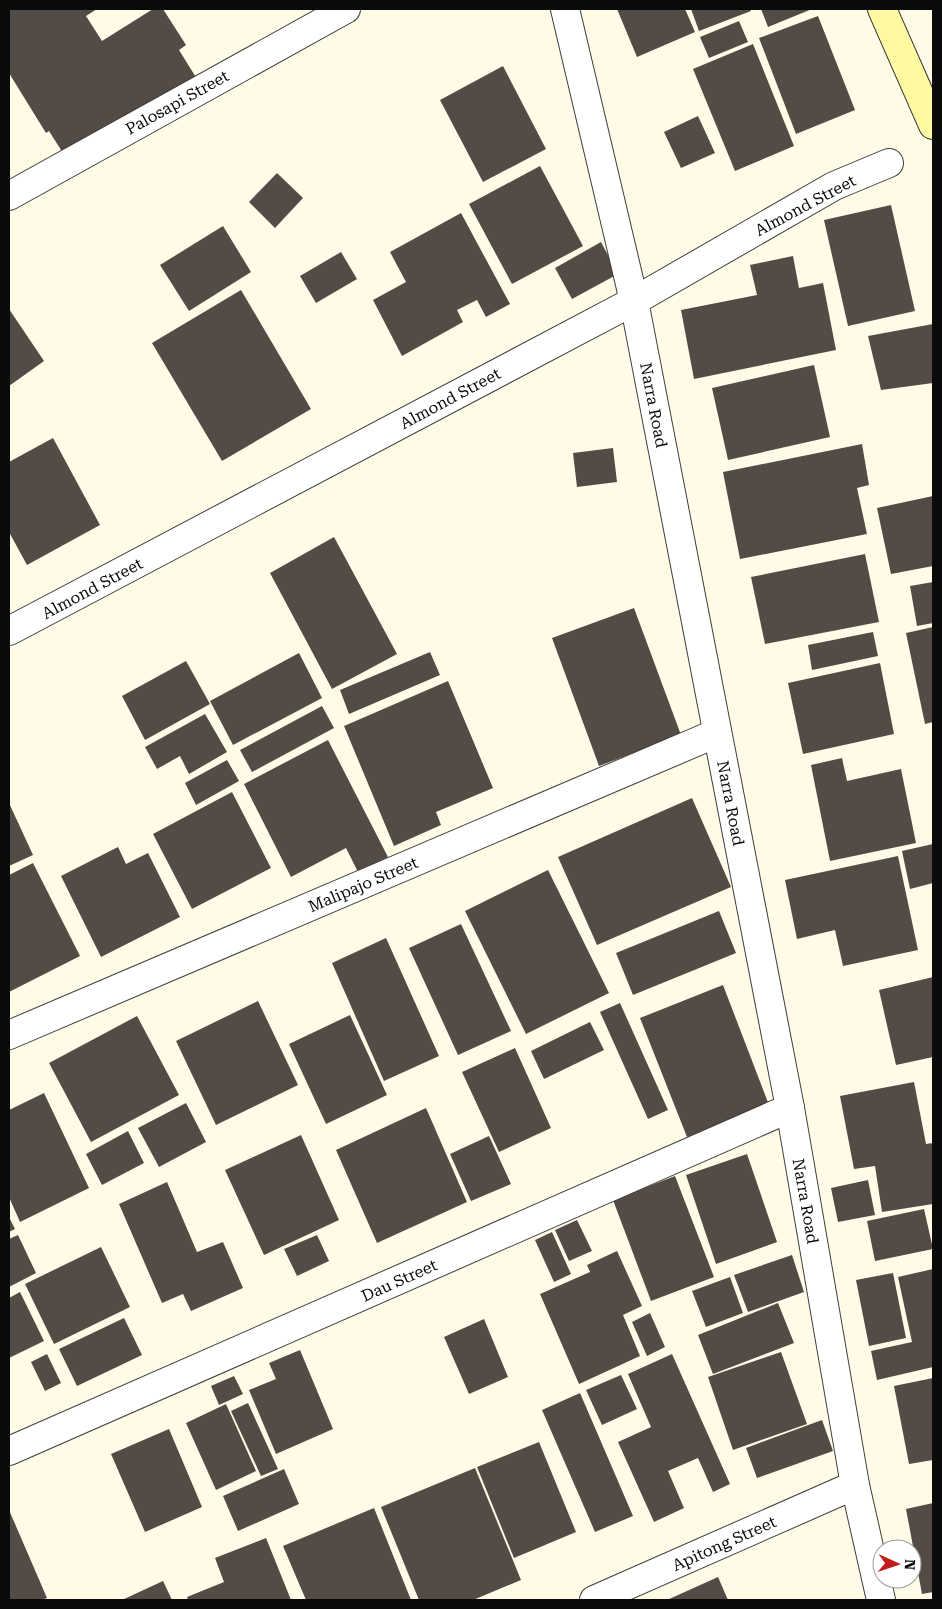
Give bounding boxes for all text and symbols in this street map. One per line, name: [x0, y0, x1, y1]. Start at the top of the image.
street label: Palosapi Street: [122, 66, 232, 139]
street label: Almond Street: [752, 171, 859, 240]
street label: Narra Road: [636, 361, 671, 449]
street label: Almond Street: [397, 364, 504, 433]
street label: Almond Street: [39, 554, 146, 623]
street label: Narra Road: [713, 759, 748, 847]
street label: Malipajo Street: [305, 853, 421, 916]
street label: Narra Road: [789, 1157, 822, 1245]
street label: Dau Street: [358, 1255, 440, 1306]
street label: Apitong Street: [669, 1512, 779, 1575]
north arrow: [872, 1539, 922, 1589]
text: N: [902, 1559, 918, 1571]

